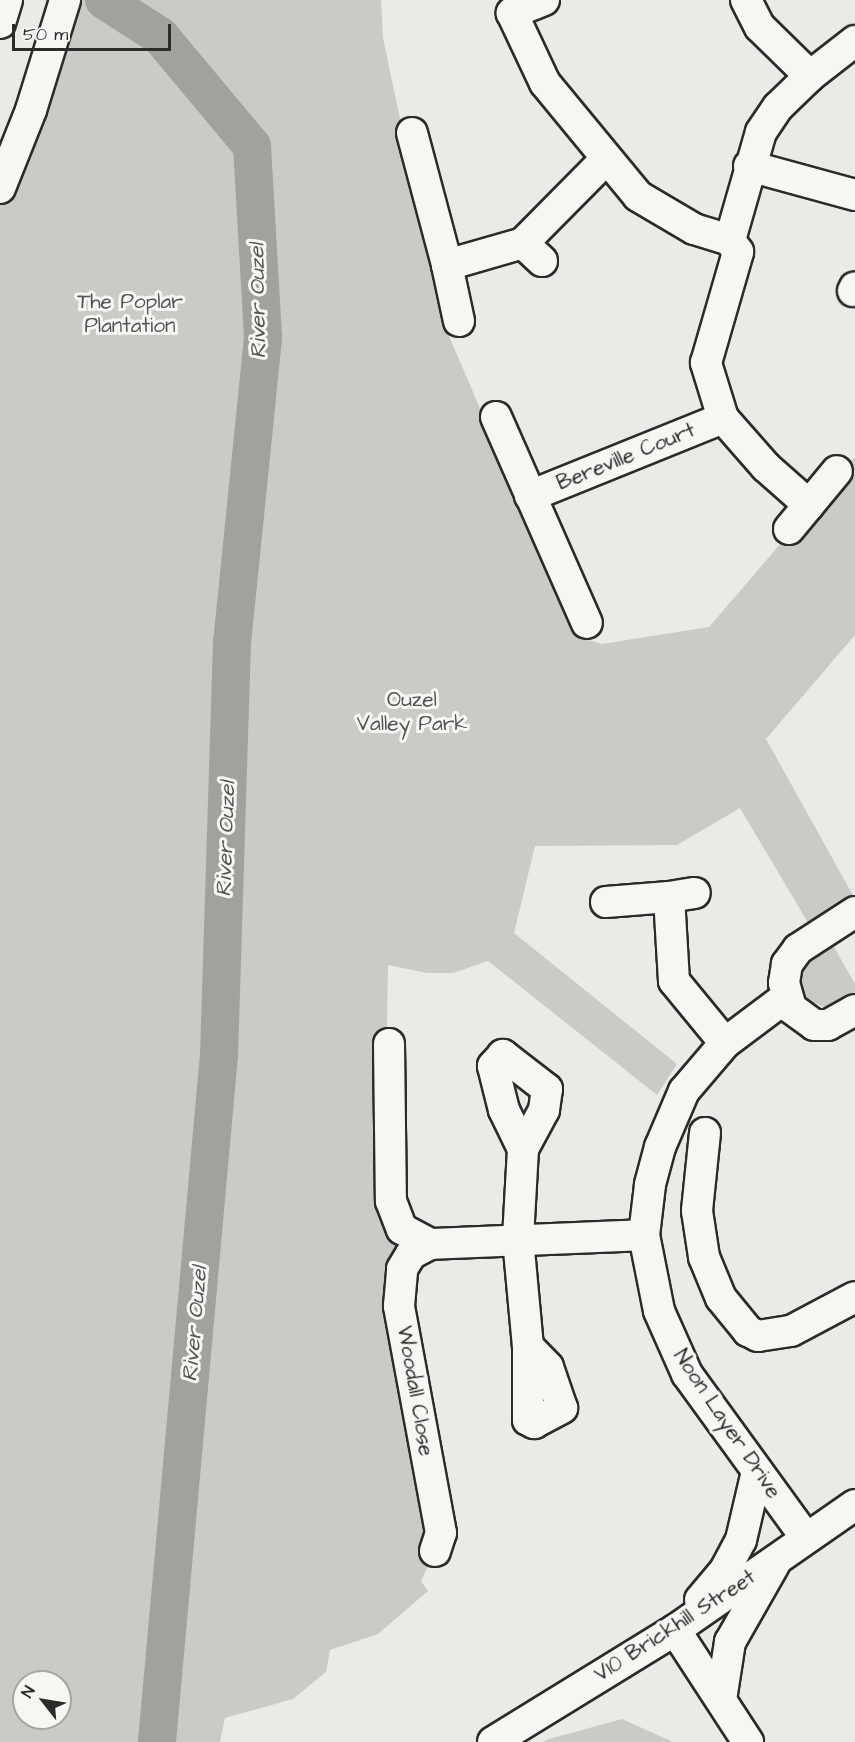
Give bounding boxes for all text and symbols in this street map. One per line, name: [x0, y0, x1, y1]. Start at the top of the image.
scale bar: [15, 12, 174, 50]
text: 50 m: [23, 22, 68, 47]
water label: River Ouzel: [244, 243, 272, 359]
park label: The Poplar Plantation: [77, 289, 183, 339]
street label: Bereville Court: [553, 418, 699, 496]
park label: Ouzel Valley Park: [357, 687, 467, 737]
water label: River Ouzel: [211, 781, 241, 897]
water label: River Ouzel: [177, 1265, 213, 1383]
street label: Woodall Close: [391, 1324, 439, 1458]
street label: Noon Layer Drive: [668, 1345, 786, 1503]
street label: V10 Brickhill Street: [590, 1565, 760, 1687]
north arrow: [12, 1670, 72, 1730]
text: N: [16, 1682, 40, 1702]

